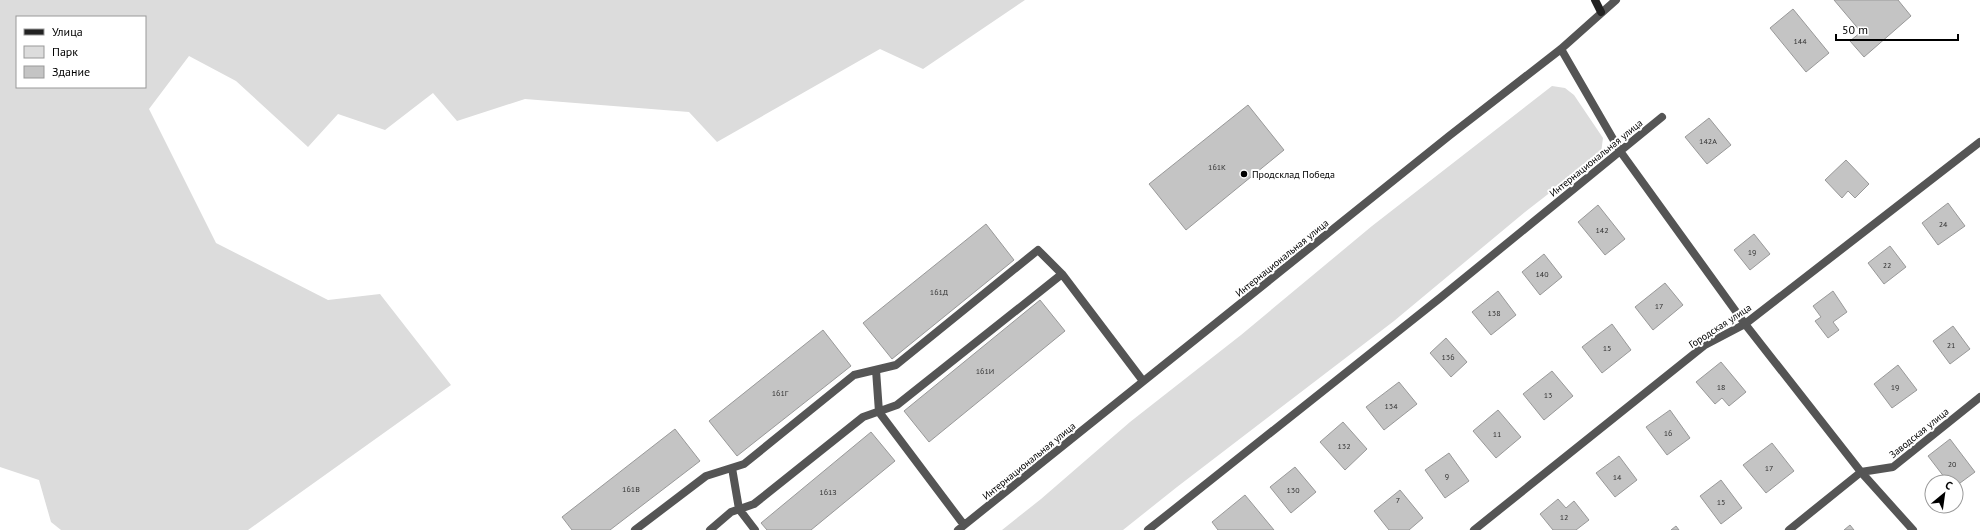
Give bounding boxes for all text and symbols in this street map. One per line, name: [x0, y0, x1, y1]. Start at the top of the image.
legend: [16, 16, 146, 88]
scale bar: [1836, 16, 1958, 42]
text: 50 m: [1842, 22, 1868, 37]
text: Улица: [52, 24, 83, 39]
house number: 144: [1793, 36, 1807, 46]
text: Парк: [52, 44, 78, 59]
text: Здание: [52, 64, 90, 79]
street label: Интернациональная улица: [1547, 116, 1645, 200]
house number: 142А: [1699, 136, 1717, 146]
house number: 161К: [1208, 162, 1226, 172]
place label: Продсклад Победа: [1252, 168, 1335, 181]
marker: Продсклад Победа: [1239, 169, 1249, 179]
street label: Интернациональная улица: [1233, 216, 1331, 300]
house number: 24: [1939, 219, 1948, 229]
house number: 142: [1595, 225, 1609, 235]
house number: 19: [1748, 247, 1756, 257]
house number: 22: [1883, 260, 1891, 270]
house number: 140: [1535, 269, 1549, 279]
house number: 161Д: [930, 287, 949, 297]
house number: 17: [1655, 301, 1663, 311]
street label: Городская улица: [1686, 301, 1754, 351]
house number: 138: [1487, 308, 1501, 318]
house number: 21: [1947, 340, 1955, 350]
house number: 15: [1603, 343, 1611, 353]
house number: 136: [1441, 352, 1455, 362]
house number: 161И: [976, 366, 994, 376]
house number: 18: [1717, 382, 1725, 392]
house number: 19: [1891, 382, 1899, 392]
house number: 161Г: [772, 388, 789, 398]
house number: 13: [1544, 390, 1552, 400]
house number: 134: [1384, 401, 1398, 411]
street label: Заводская улица: [1886, 405, 1952, 461]
street label: Интернациональная улица: [980, 419, 1078, 503]
house number: 16: [1664, 428, 1672, 438]
house number: 11: [1493, 429, 1501, 439]
house number: 132: [1337, 441, 1351, 451]
house number: 20: [1948, 459, 1957, 469]
house number: 17: [1765, 463, 1773, 473]
house number: 9: [1445, 471, 1449, 481]
house number: 14: [1613, 472, 1622, 482]
north arrow: [1924, 474, 1964, 514]
text: С: [1943, 478, 1955, 493]
house number: 161В: [622, 484, 640, 494]
house number: 130: [1286, 485, 1300, 495]
house number: 161З: [819, 487, 837, 497]
house number: 7: [1396, 495, 1400, 505]
house number: 15: [1717, 497, 1725, 507]
house number: 12: [1560, 512, 1568, 522]

